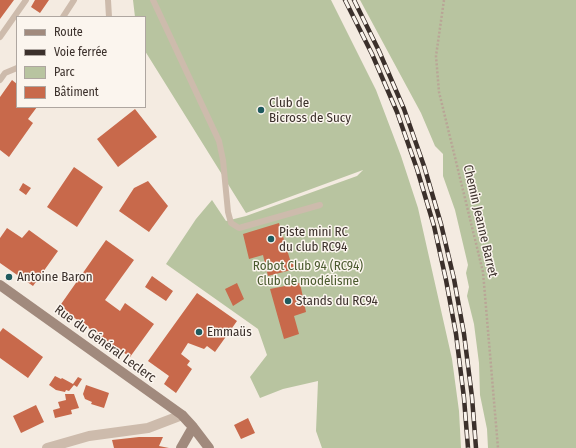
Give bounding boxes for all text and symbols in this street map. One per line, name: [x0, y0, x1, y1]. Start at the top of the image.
legend: [16, 16, 146, 108]
text: Route: [54, 25, 83, 39]
text: Voie ferrée: [54, 45, 107, 59]
text: Parc: [54, 65, 75, 79]
text: Bâtiment: [54, 85, 99, 99]
place label: Club de Bicross de Sucy: [269, 95, 351, 126]
marker: Club de Bicross de Sucy: [256, 105, 266, 115]
street label: Chemin Jeanne Barret: [459, 163, 501, 279]
place label: Piste mini RC du club RC94: [279, 224, 348, 255]
marker: Piste mini RC du club RC94: [266, 234, 276, 244]
park label: Robot Club 94 (RC94) Club de modélisme: [253, 258, 363, 289]
place label: Antoine Baron: [17, 269, 93, 285]
marker: Antoine Baron: [4, 272, 14, 282]
place label: Stands du RC94: [296, 293, 378, 309]
marker: Stands du RC94: [283, 296, 293, 306]
street label: Rue du Général Leclerc: [51, 302, 159, 386]
place label: Emmaüs: [207, 324, 252, 340]
marker: Emmaüs: [194, 327, 204, 337]

